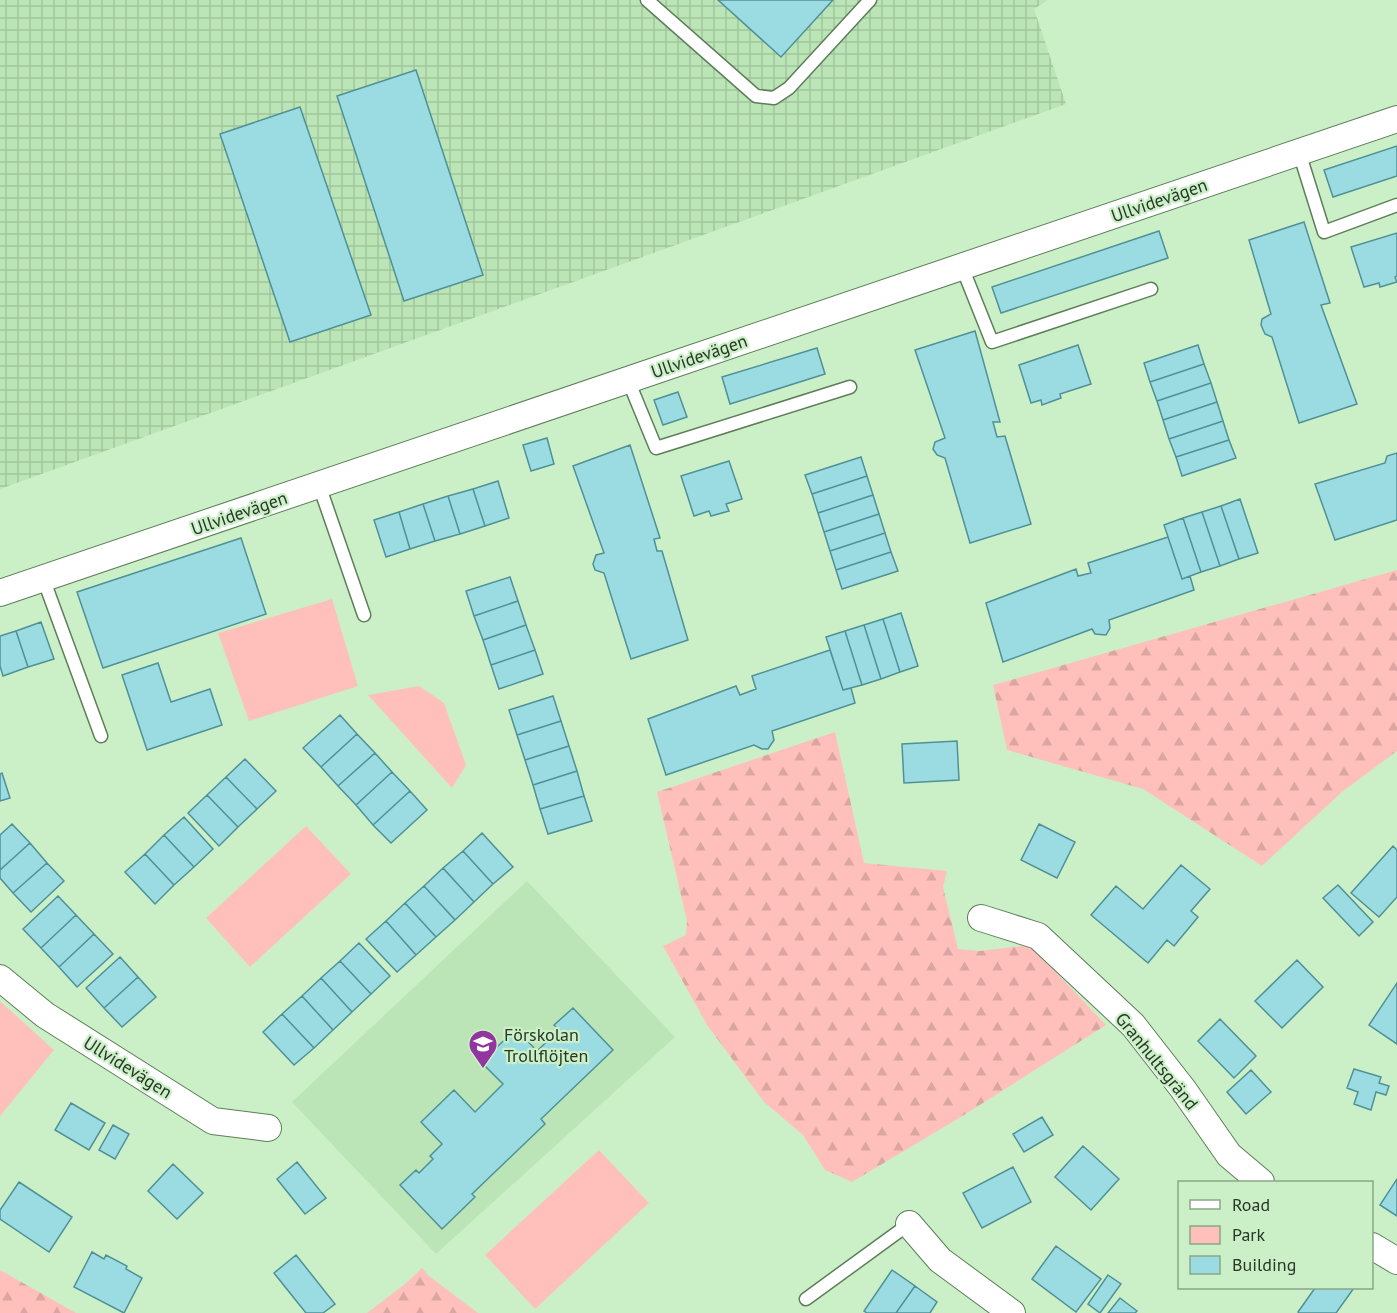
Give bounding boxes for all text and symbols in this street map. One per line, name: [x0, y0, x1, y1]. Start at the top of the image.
street label: Ullvidevägen: [1108, 173, 1210, 227]
street label: Ullvidevägen: [648, 329, 750, 383]
street label: Ullvidevägen: [188, 486, 290, 540]
street label: Granhultsgränd: [1111, 1008, 1203, 1114]
place label: Förskolan Trollflöjten: [504, 1023, 588, 1067]
school or university icon: Förskolan Trollflöjten: [467, 1028, 499, 1070]
street label: Ullvidevägen: [79, 1031, 177, 1103]
legend: [1178, 1181, 1373, 1289]
text: Road: [1232, 1193, 1270, 1216]
text: Park: [1232, 1223, 1265, 1246]
text: Building: [1232, 1253, 1296, 1276]

